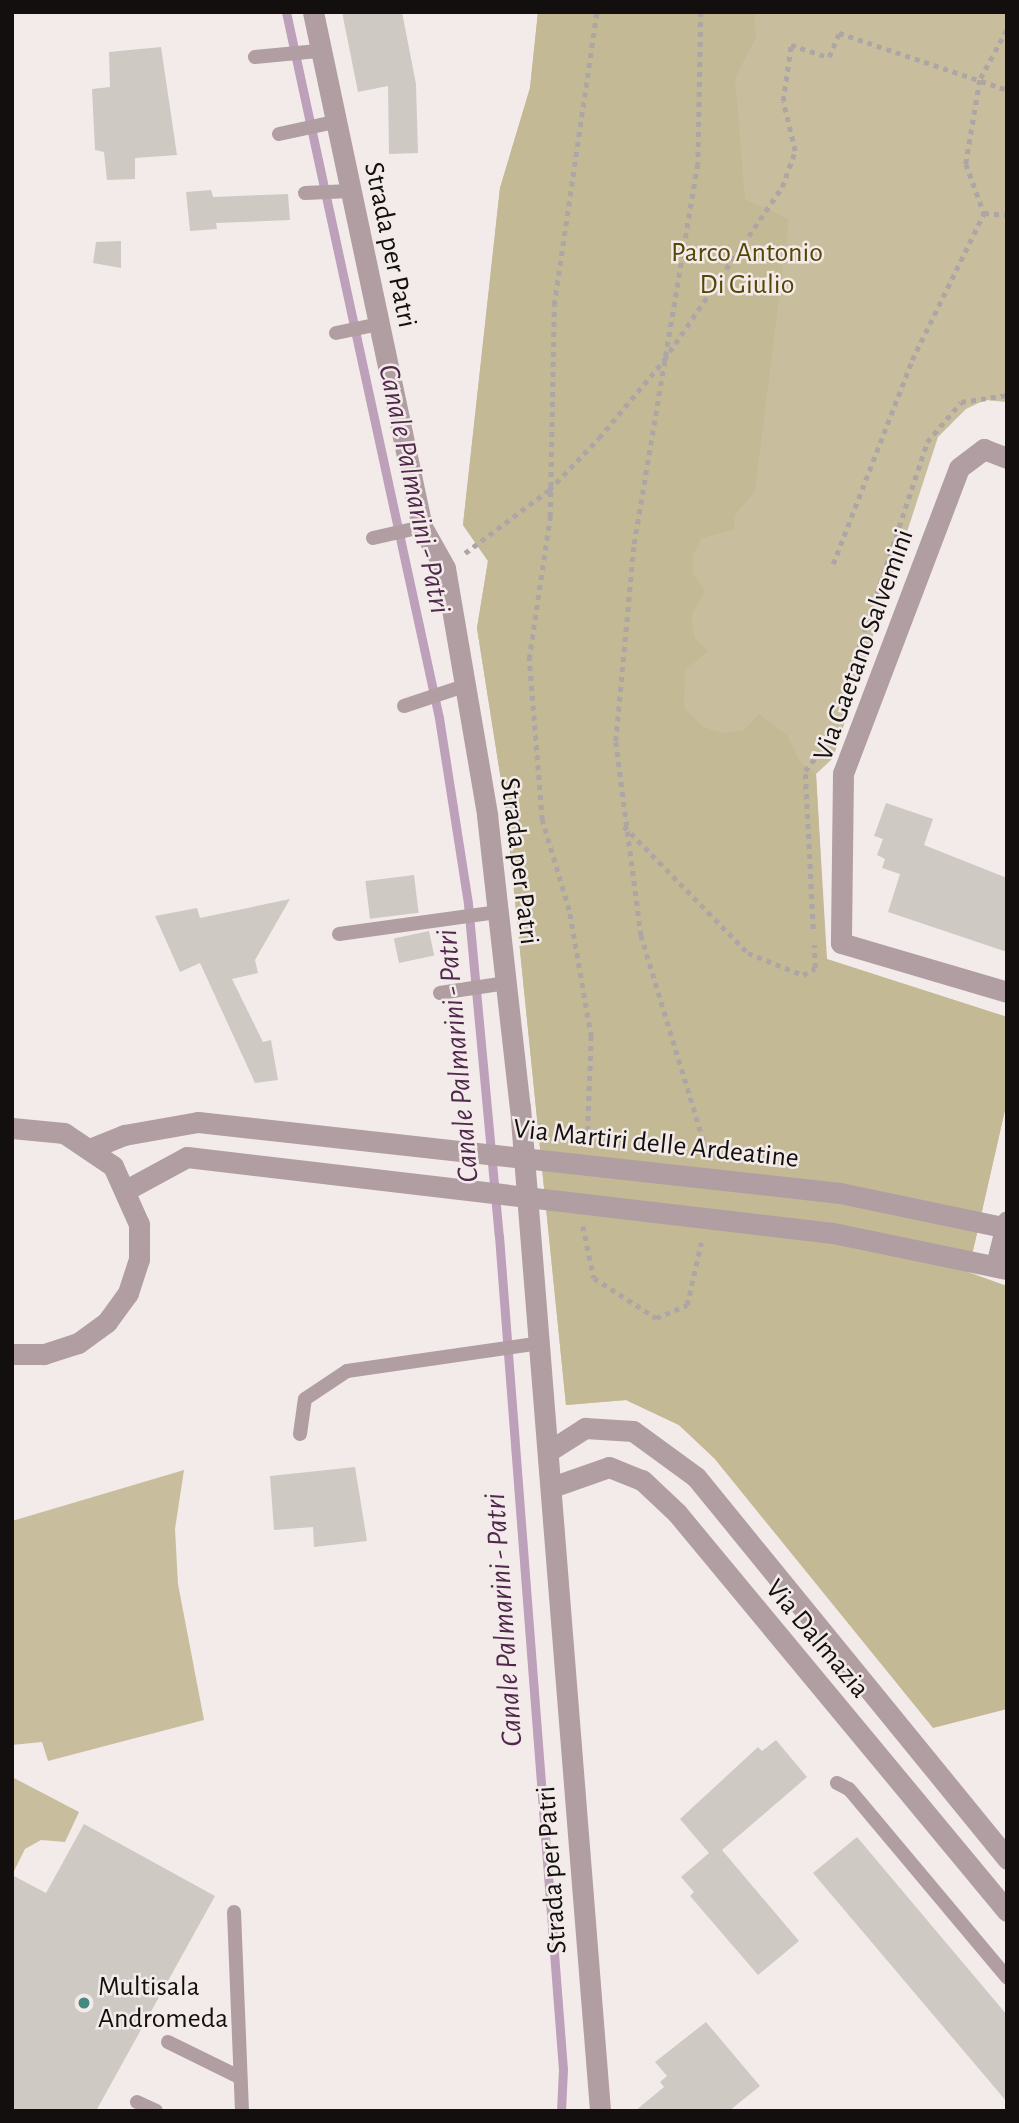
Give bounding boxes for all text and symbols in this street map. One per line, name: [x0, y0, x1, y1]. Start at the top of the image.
street label: Strada per Patri: [356, 159, 424, 331]
park label: Parco Antonio Di Giulio: [671, 236, 823, 302]
water label: Canale Palmarini - Patri: [370, 361, 458, 617]
street label: Via Gaetano Salvemini: [806, 525, 922, 765]
street label: Strada per Patri: [492, 775, 546, 947]
water label: Canale Palmarini - Patri: [429, 927, 487, 1185]
street label: Via Martiri delle Ardeatine: [512, 1112, 800, 1176]
water label: Canale Palmarini - Patri: [477, 1492, 531, 1748]
street label: Via Dalmazia: [758, 1573, 876, 1705]
street label: Strada per Patri: [529, 1785, 575, 1955]
place label: Multisala Andromeda: [98, 1970, 228, 2036]
marker: Multisala Andromeda: [76, 1995, 92, 2011]

